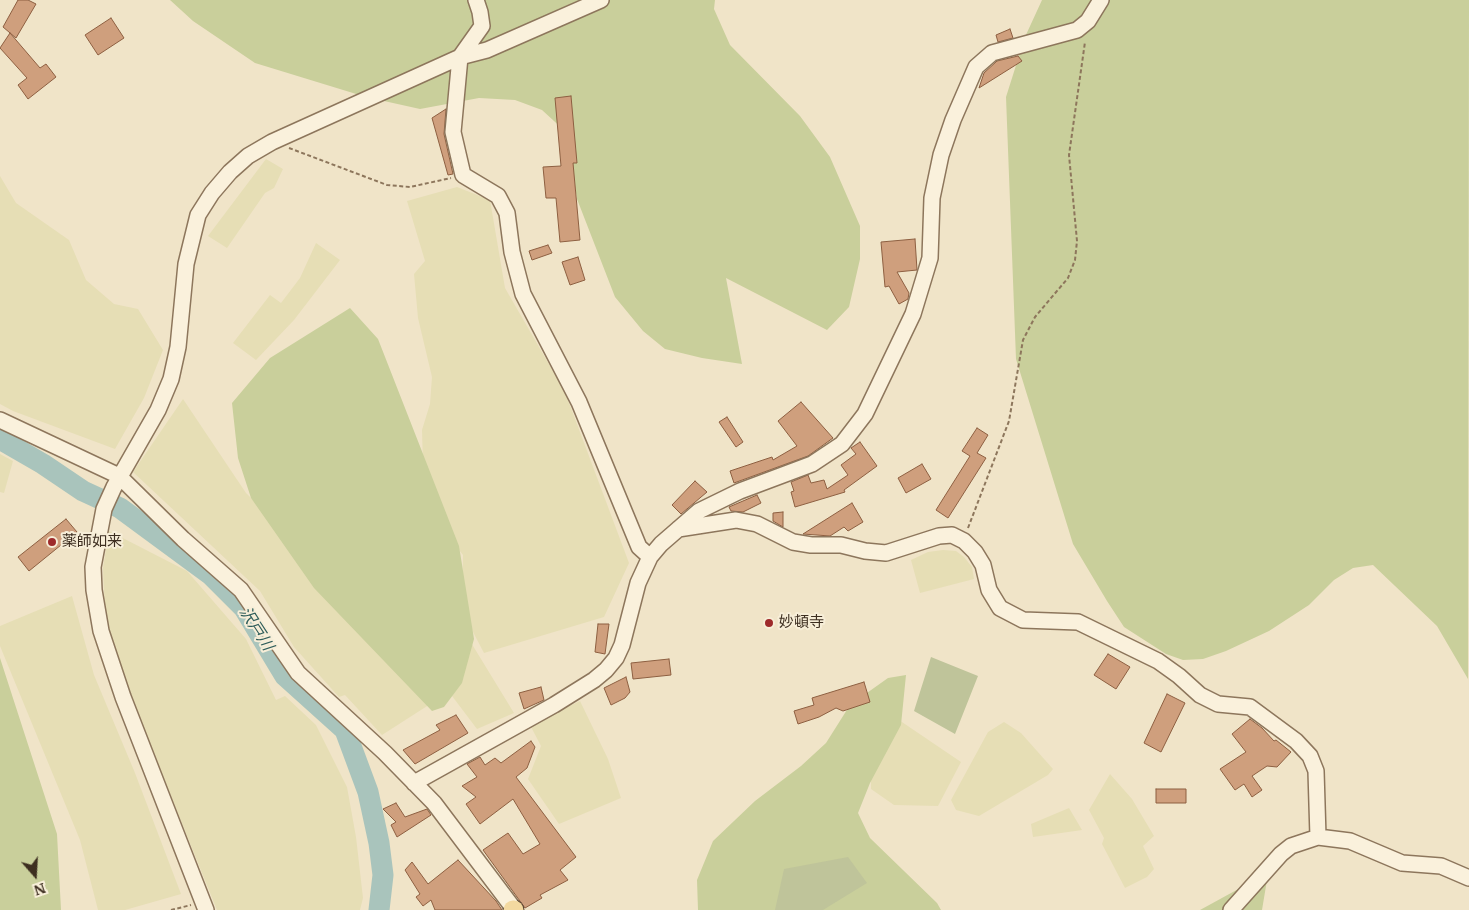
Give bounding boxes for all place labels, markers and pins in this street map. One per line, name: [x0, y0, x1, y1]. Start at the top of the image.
place label: 薬師如来: [62, 533, 122, 551]
marker: 薬師如来: [46, 536, 58, 548]
place label: 妙頓寺: [779, 614, 824, 632]
marker: 妙頓寺: [763, 617, 775, 629]

